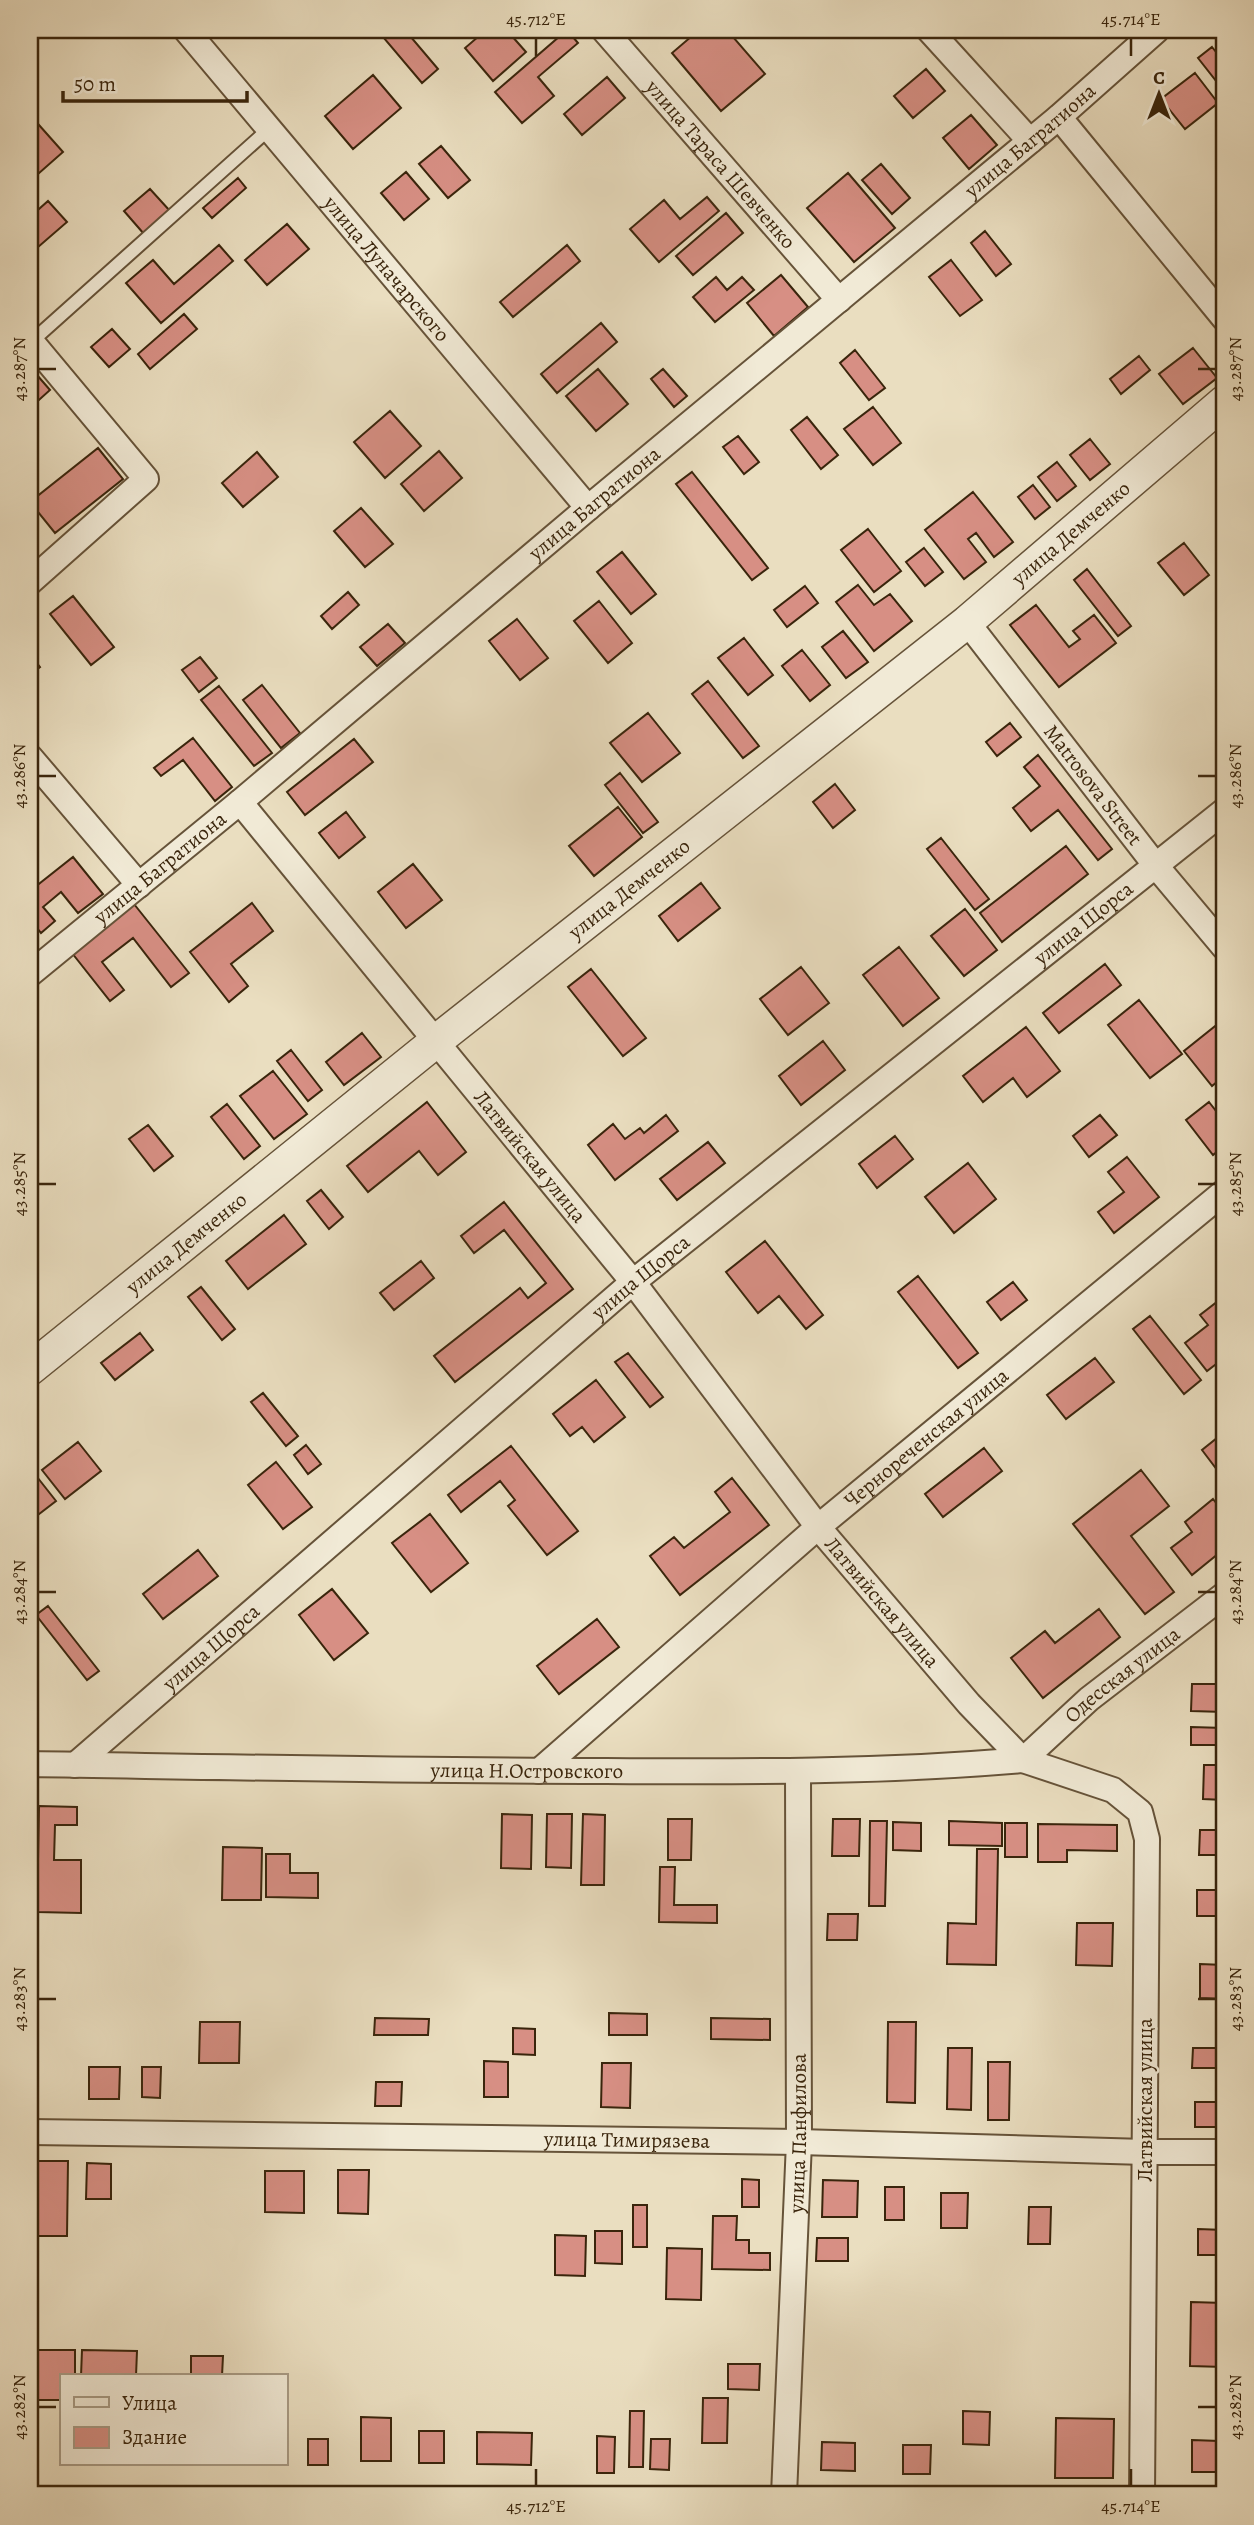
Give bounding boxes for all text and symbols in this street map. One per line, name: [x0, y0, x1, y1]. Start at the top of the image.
text: 45.712°E: [506, 7, 566, 31]
text: 45.714°E: [1101, 7, 1161, 31]
scale bar: [63, 60, 247, 104]
north arrow: [1124, 60, 1194, 130]
text: С: [1153, 65, 1165, 91]
text: 50 m: [74, 70, 116, 98]
street label: улица Тараса Шевченко: [639, 73, 802, 255]
street label: улица Багратиона: [958, 77, 1102, 204]
street label: улица Луначарского: [317, 189, 456, 348]
text: 43.287°N: [7, 337, 31, 401]
text: 43.287°N: [1223, 337, 1247, 401]
street label: улица Багратиона: [522, 440, 666, 567]
street label: улица Демченко: [1005, 474, 1136, 593]
street label: Matrosova Street: [1037, 719, 1149, 851]
text: 43.286°N: [7, 743, 31, 809]
text: 43.286°N: [1223, 743, 1247, 809]
street label: улица Багратиона: [87, 805, 232, 931]
street label: улица Демченко: [562, 832, 696, 946]
street label: улица Щорса: [1027, 875, 1139, 972]
street label: Латвийская улица: [467, 1084, 593, 1229]
text: 43.285°N: [7, 1152, 31, 1216]
text: 43.285°N: [1223, 1152, 1247, 1216]
street label: улица Демченко: [119, 1185, 253, 1301]
street label: улица Щорса: [585, 1228, 696, 1327]
street label: Чернореченская улица: [838, 1361, 1015, 1514]
street label: Латвийская улица: [818, 1531, 946, 1674]
text: 43.284°N: [7, 1559, 31, 1624]
text: 43.284°N: [1223, 1559, 1247, 1624]
street label: улица Щорса: [156, 1597, 266, 1698]
street label: Одесская улица: [1058, 1620, 1186, 1729]
street label: улица Н.Островского: [429, 1756, 623, 1785]
text: 43.283°N: [7, 1967, 31, 2031]
text: 43.283°N: [1223, 1967, 1247, 2031]
street label: Латвийская улица: [1131, 2018, 1159, 2182]
street label: улица Панфилова: [782, 2053, 813, 2215]
street label: улица Тимирязева: [543, 2125, 711, 2155]
text: 43.282°N: [7, 2374, 31, 2440]
legend: [60, 2374, 287, 2466]
text: 43.282°N: [1223, 2374, 1247, 2440]
text: Улица: [122, 2389, 177, 2417]
text: Здание: [122, 2423, 187, 2451]
text: 45.712°E: [506, 2494, 566, 2518]
text: 45.714°E: [1101, 2494, 1161, 2518]

